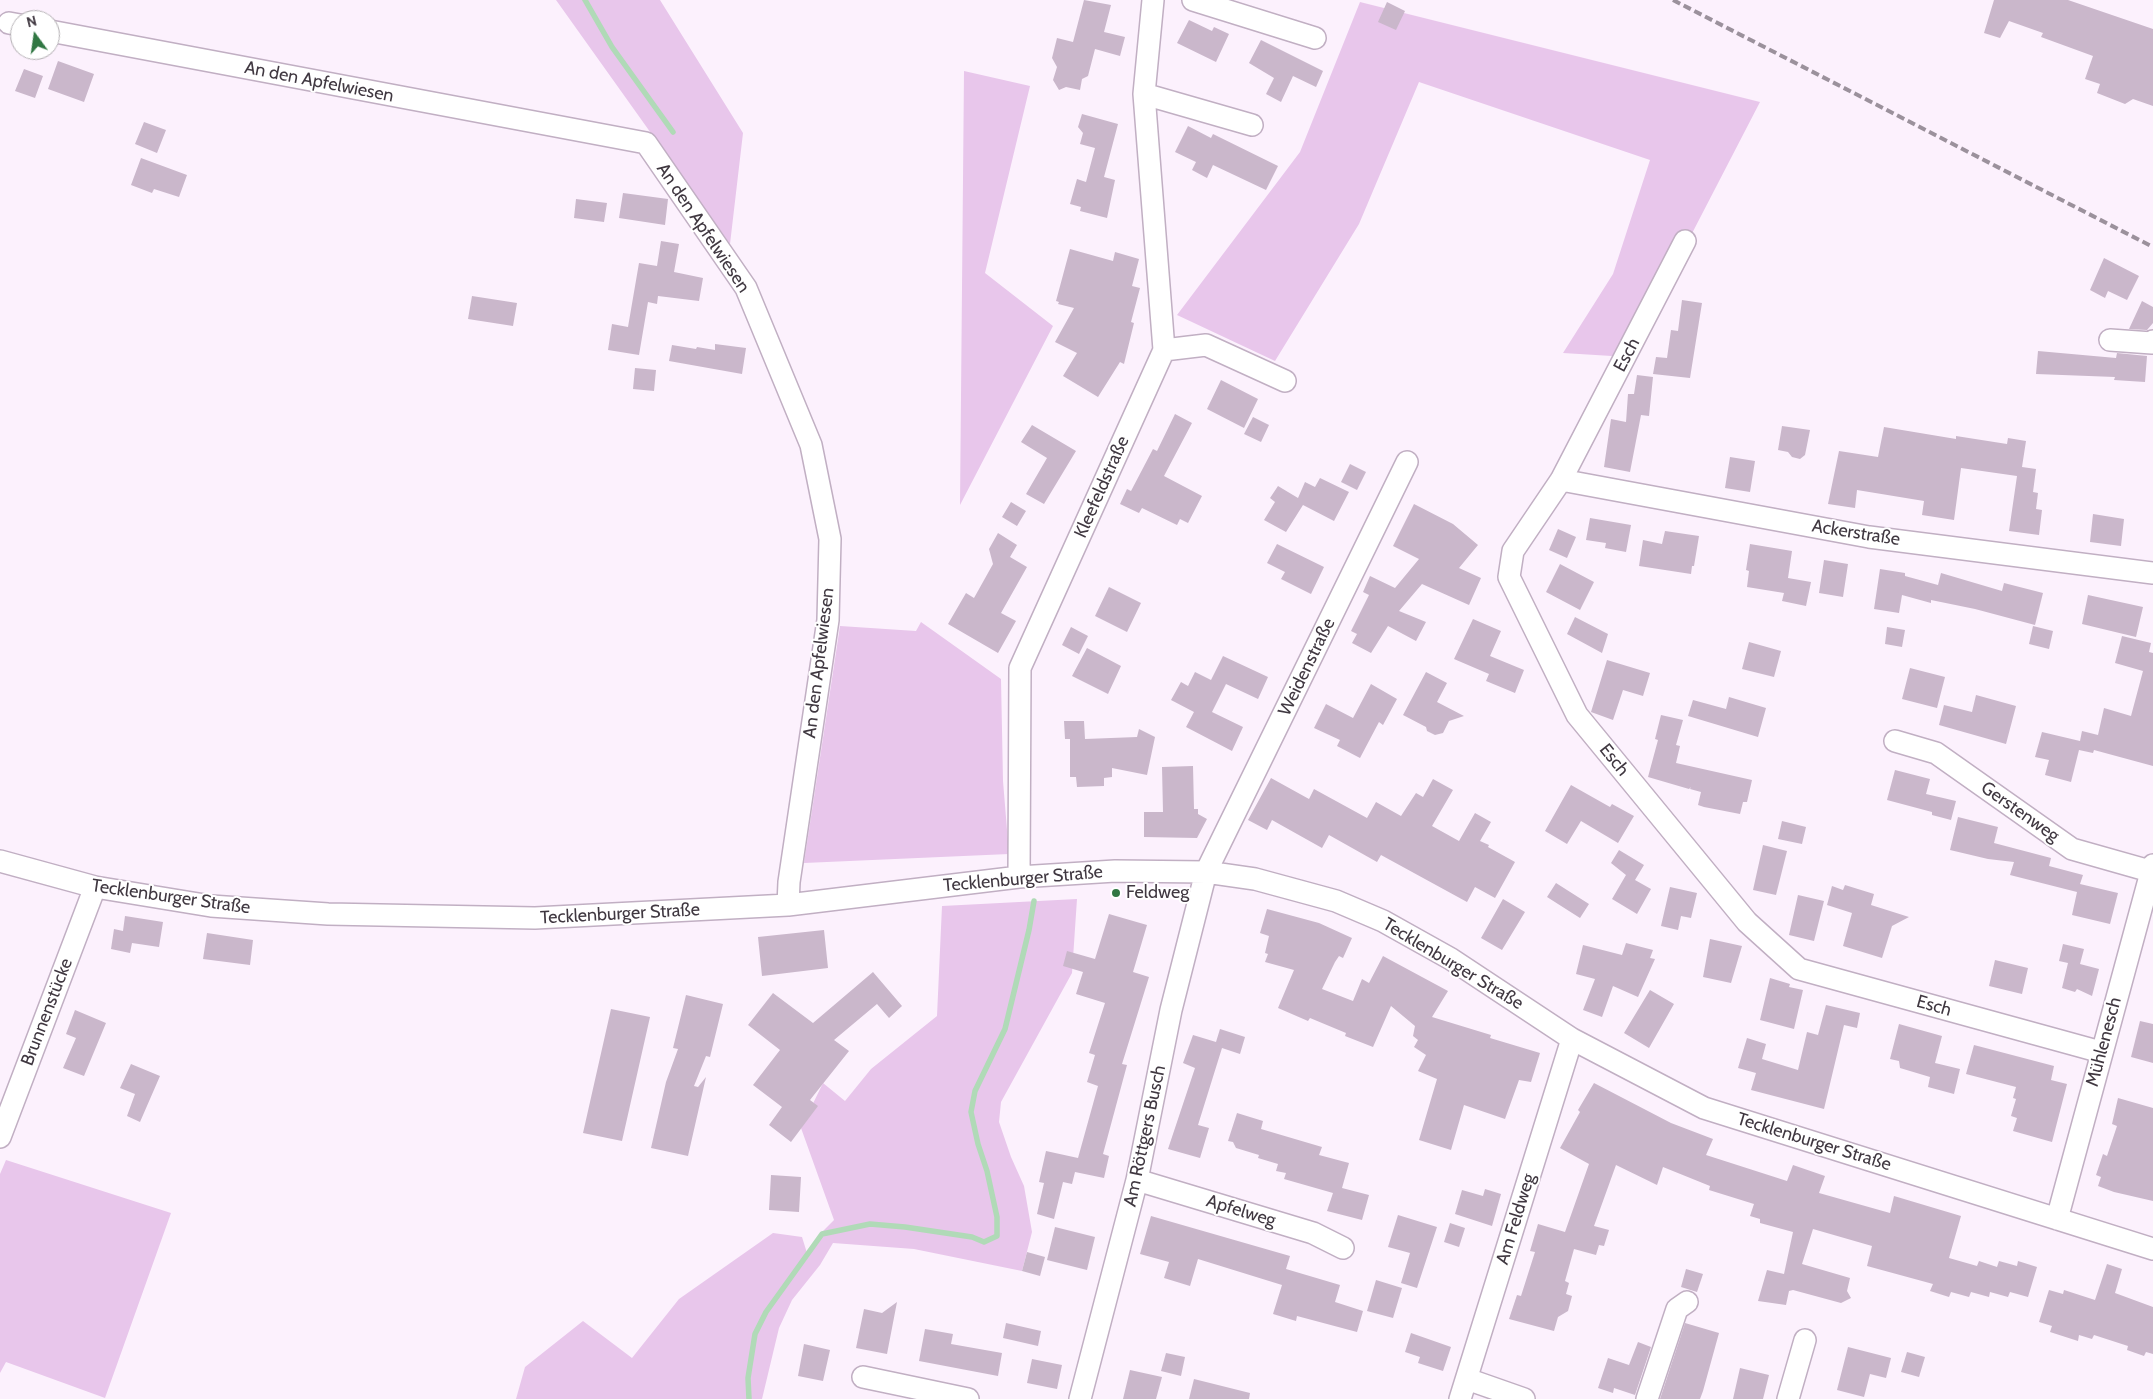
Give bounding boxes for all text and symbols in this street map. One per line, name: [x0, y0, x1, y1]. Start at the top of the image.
north arrow: [10, 10, 60, 60]
text: N: [25, 11, 39, 31]
street label: An den Apfelwiesen: [243, 57, 395, 107]
street label: An den Apfelwiesen: [652, 159, 754, 297]
street label: Esch: [1609, 334, 1645, 376]
street label: Kleefeldstraße: [1070, 433, 1134, 541]
street label: Ackerstraße: [1810, 515, 1902, 551]
street label: An den Apfelwiesen: [799, 586, 839, 740]
street label: Weidenstraße: [1274, 615, 1340, 719]
street label: Esch: [1595, 740, 1633, 780]
street label: Gerstenweg: [1977, 777, 2063, 847]
street label: Tecklenburger Straße: [942, 861, 1104, 897]
street label: Tecklenburger Straße: [90, 875, 252, 919]
place label: Feldweg: [1126, 882, 1189, 904]
marker: Feldweg: [1110, 887, 1122, 899]
street label: Tecklenburger Straße: [540, 899, 700, 929]
street label: Tecklenburger Straße: [1379, 914, 1527, 1014]
street label: Brunnenstücke: [17, 955, 77, 1069]
street label: Esch: [1914, 991, 1954, 1021]
street label: Mühlenesch: [2082, 995, 2126, 1089]
street label: Am Röttgers Busch: [1119, 1063, 1171, 1209]
street label: Tecklenburger Straße: [1734, 1108, 1894, 1176]
street label: Am Feldweg: [1492, 1171, 1540, 1267]
street label: Apfelweg: [1204, 1190, 1278, 1232]

